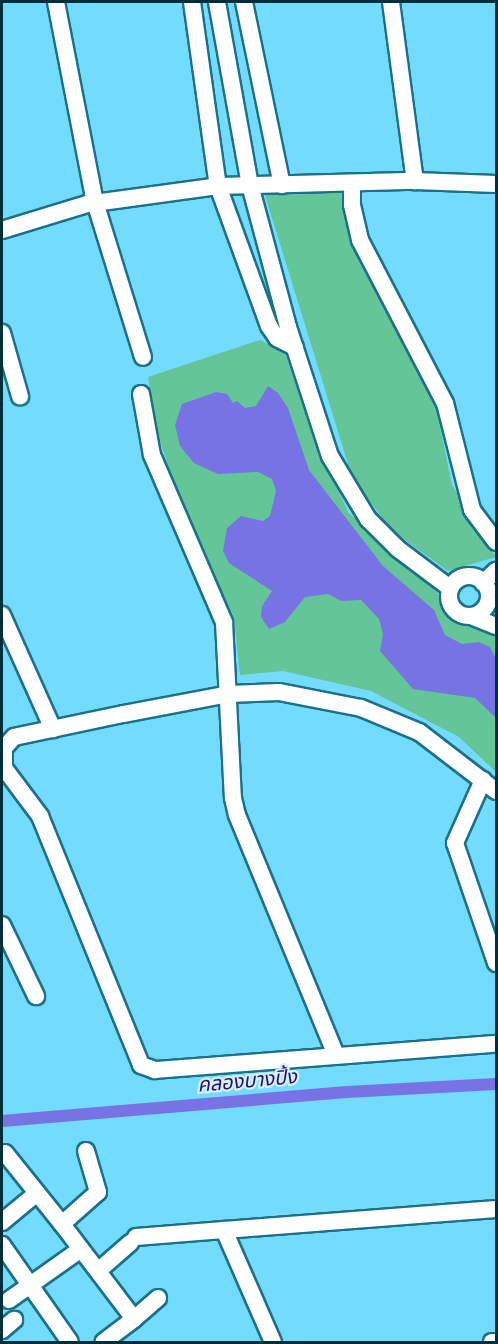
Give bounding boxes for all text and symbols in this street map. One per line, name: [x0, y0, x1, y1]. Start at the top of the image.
water label: คลองบางปิ้ง: [196, 1065, 298, 1097]

